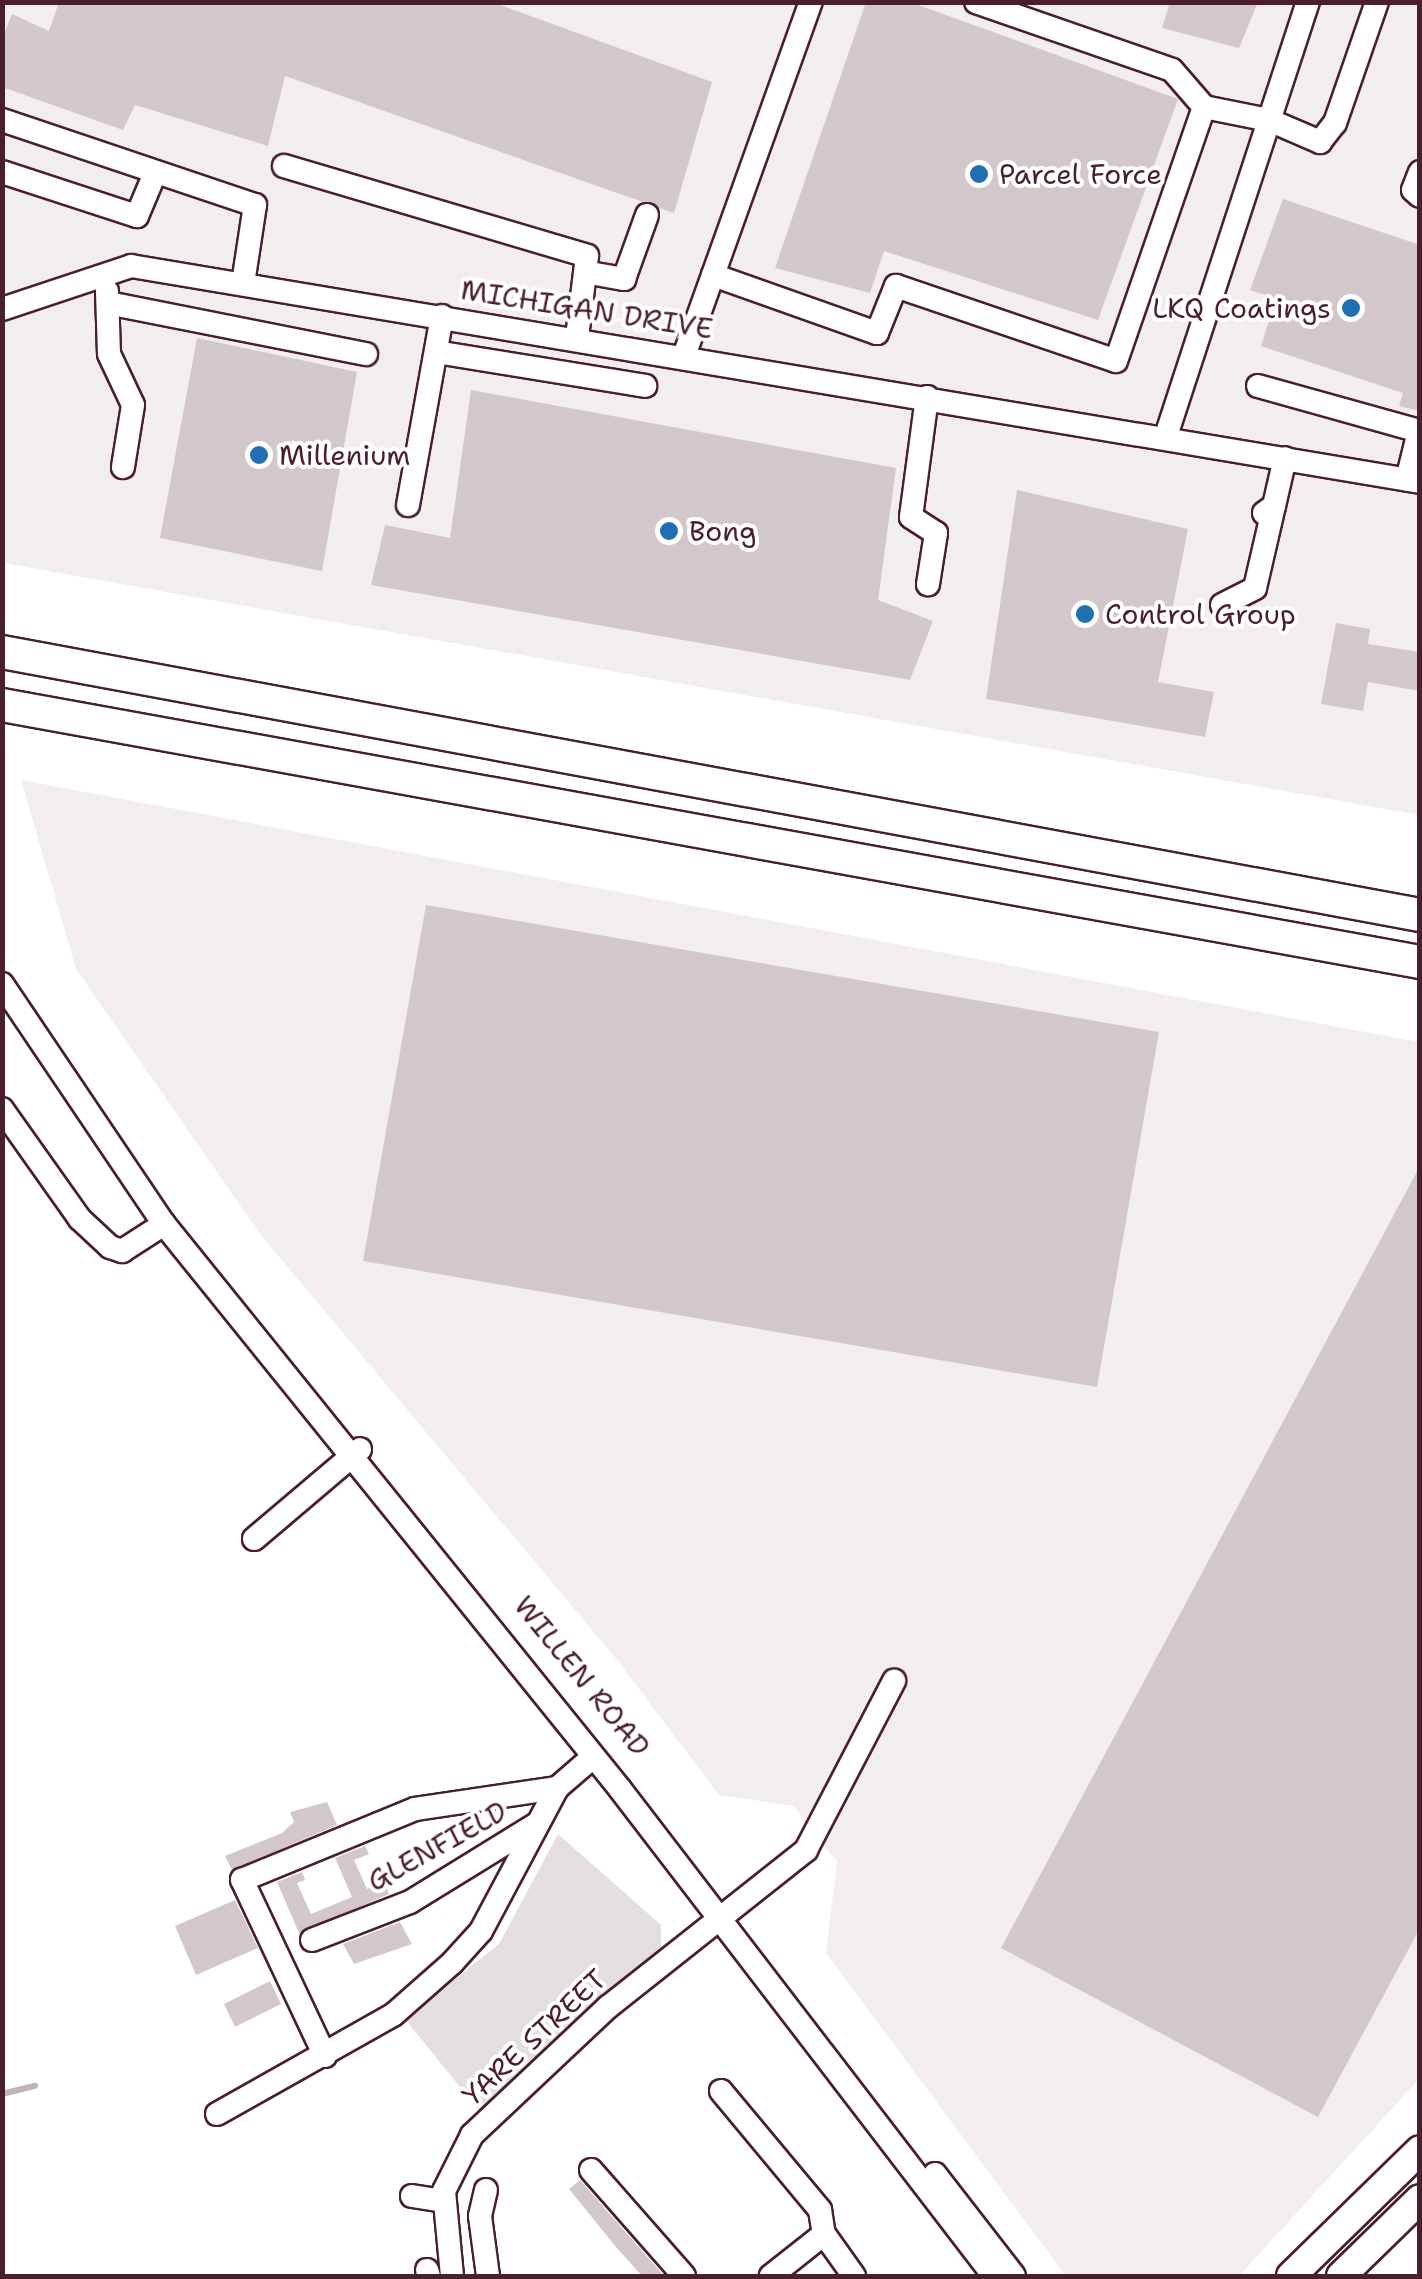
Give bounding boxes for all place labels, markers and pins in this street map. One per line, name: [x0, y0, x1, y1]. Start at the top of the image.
place label: Parcel Force: [999, 157, 1162, 191]
marker: Parcel Force: [968, 163, 990, 185]
place label: LKQ Coatings: [1152, 291, 1331, 325]
marker: LKQ Coatings: [1340, 297, 1362, 319]
place label: Millenium: [279, 438, 410, 472]
marker: Millenium: [248, 444, 270, 466]
place label: Bong: [689, 514, 756, 548]
marker: Bong: [658, 520, 680, 542]
place label: Control Group: [1105, 597, 1296, 631]
marker: Control Group: [1074, 603, 1096, 625]

